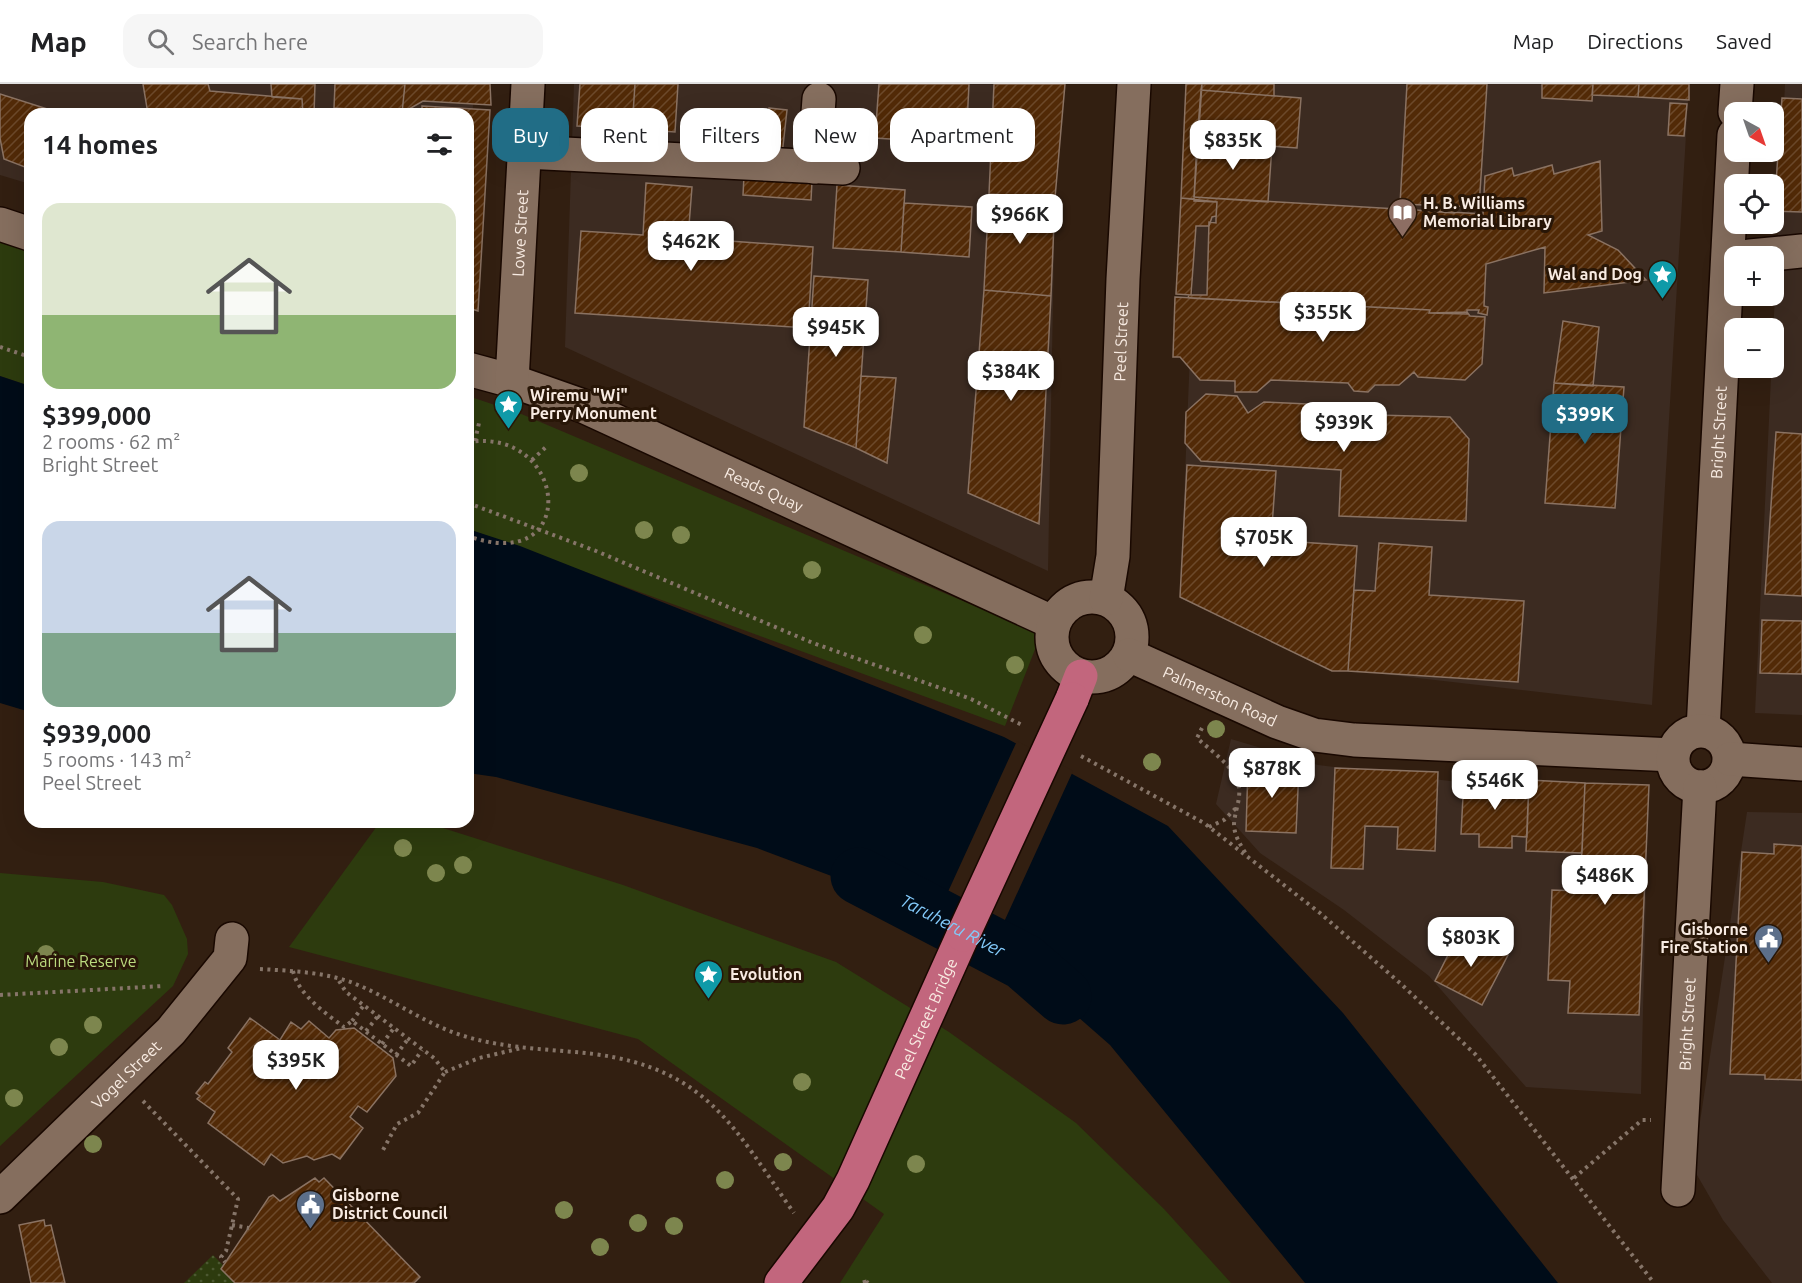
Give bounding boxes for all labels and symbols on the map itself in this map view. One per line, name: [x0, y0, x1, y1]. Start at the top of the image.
north arrow: [1724, 102, 1784, 162]
pin: $835K: [1191, 120, 1275, 171]
street label: Lowe Street: [509, 189, 531, 277]
pin: $966K: [978, 194, 1062, 245]
place label: H. B. Williams Memorial Library: [1423, 194, 1552, 230]
library icon: H. B. Williams Memorial Library: [1386, 196, 1418, 238]
pin: $462K: [649, 221, 733, 272]
place icon: Wal and Dog: [1647, 258, 1679, 300]
place label: Wal and Dog: [1548, 265, 1642, 283]
pin: $355K: [1281, 292, 1365, 343]
street label: Peel Street: [1110, 301, 1131, 382]
pin: $945K: [794, 307, 878, 358]
pin: $384K: [969, 351, 1053, 402]
street label: Bright Street: [1707, 385, 1730, 479]
place label: Wiremu "Wi" Perry Monument: [530, 386, 657, 422]
place icon: Wiremu "Wi" Perry Monument: [493, 388, 525, 430]
pin: $399K: [1543, 394, 1627, 445]
pin: $939K: [1302, 402, 1386, 453]
street label: Reads Quay: [722, 463, 806, 515]
pin: $705K: [1222, 517, 1306, 568]
street label: Palmerston Road: [1160, 663, 1280, 730]
pin: $878K: [1230, 748, 1314, 799]
pin: $546K: [1453, 760, 1537, 811]
pin: $486K: [1563, 855, 1647, 906]
water label: Taruheru River: [897, 890, 1010, 961]
pin: $803K: [1429, 917, 1513, 968]
place label: Gisborne Fire Station: [1660, 920, 1748, 956]
public building icon: Gisborne Fire Station: [1753, 922, 1785, 964]
park label: Marine Reserve: [25, 952, 137, 970]
street label: Peel Street Bridge: [891, 955, 961, 1082]
place icon: Evolution: [693, 958, 725, 1000]
place label: Evolution: [730, 965, 802, 983]
street label: Bright Street: [1676, 977, 1699, 1071]
street label: Vogel Street: [88, 1036, 165, 1112]
pin: $395K: [254, 1040, 338, 1091]
place label: Gisborne District Council: [332, 1186, 448, 1222]
public building icon: Gisborne District Council: [295, 1188, 327, 1230]

